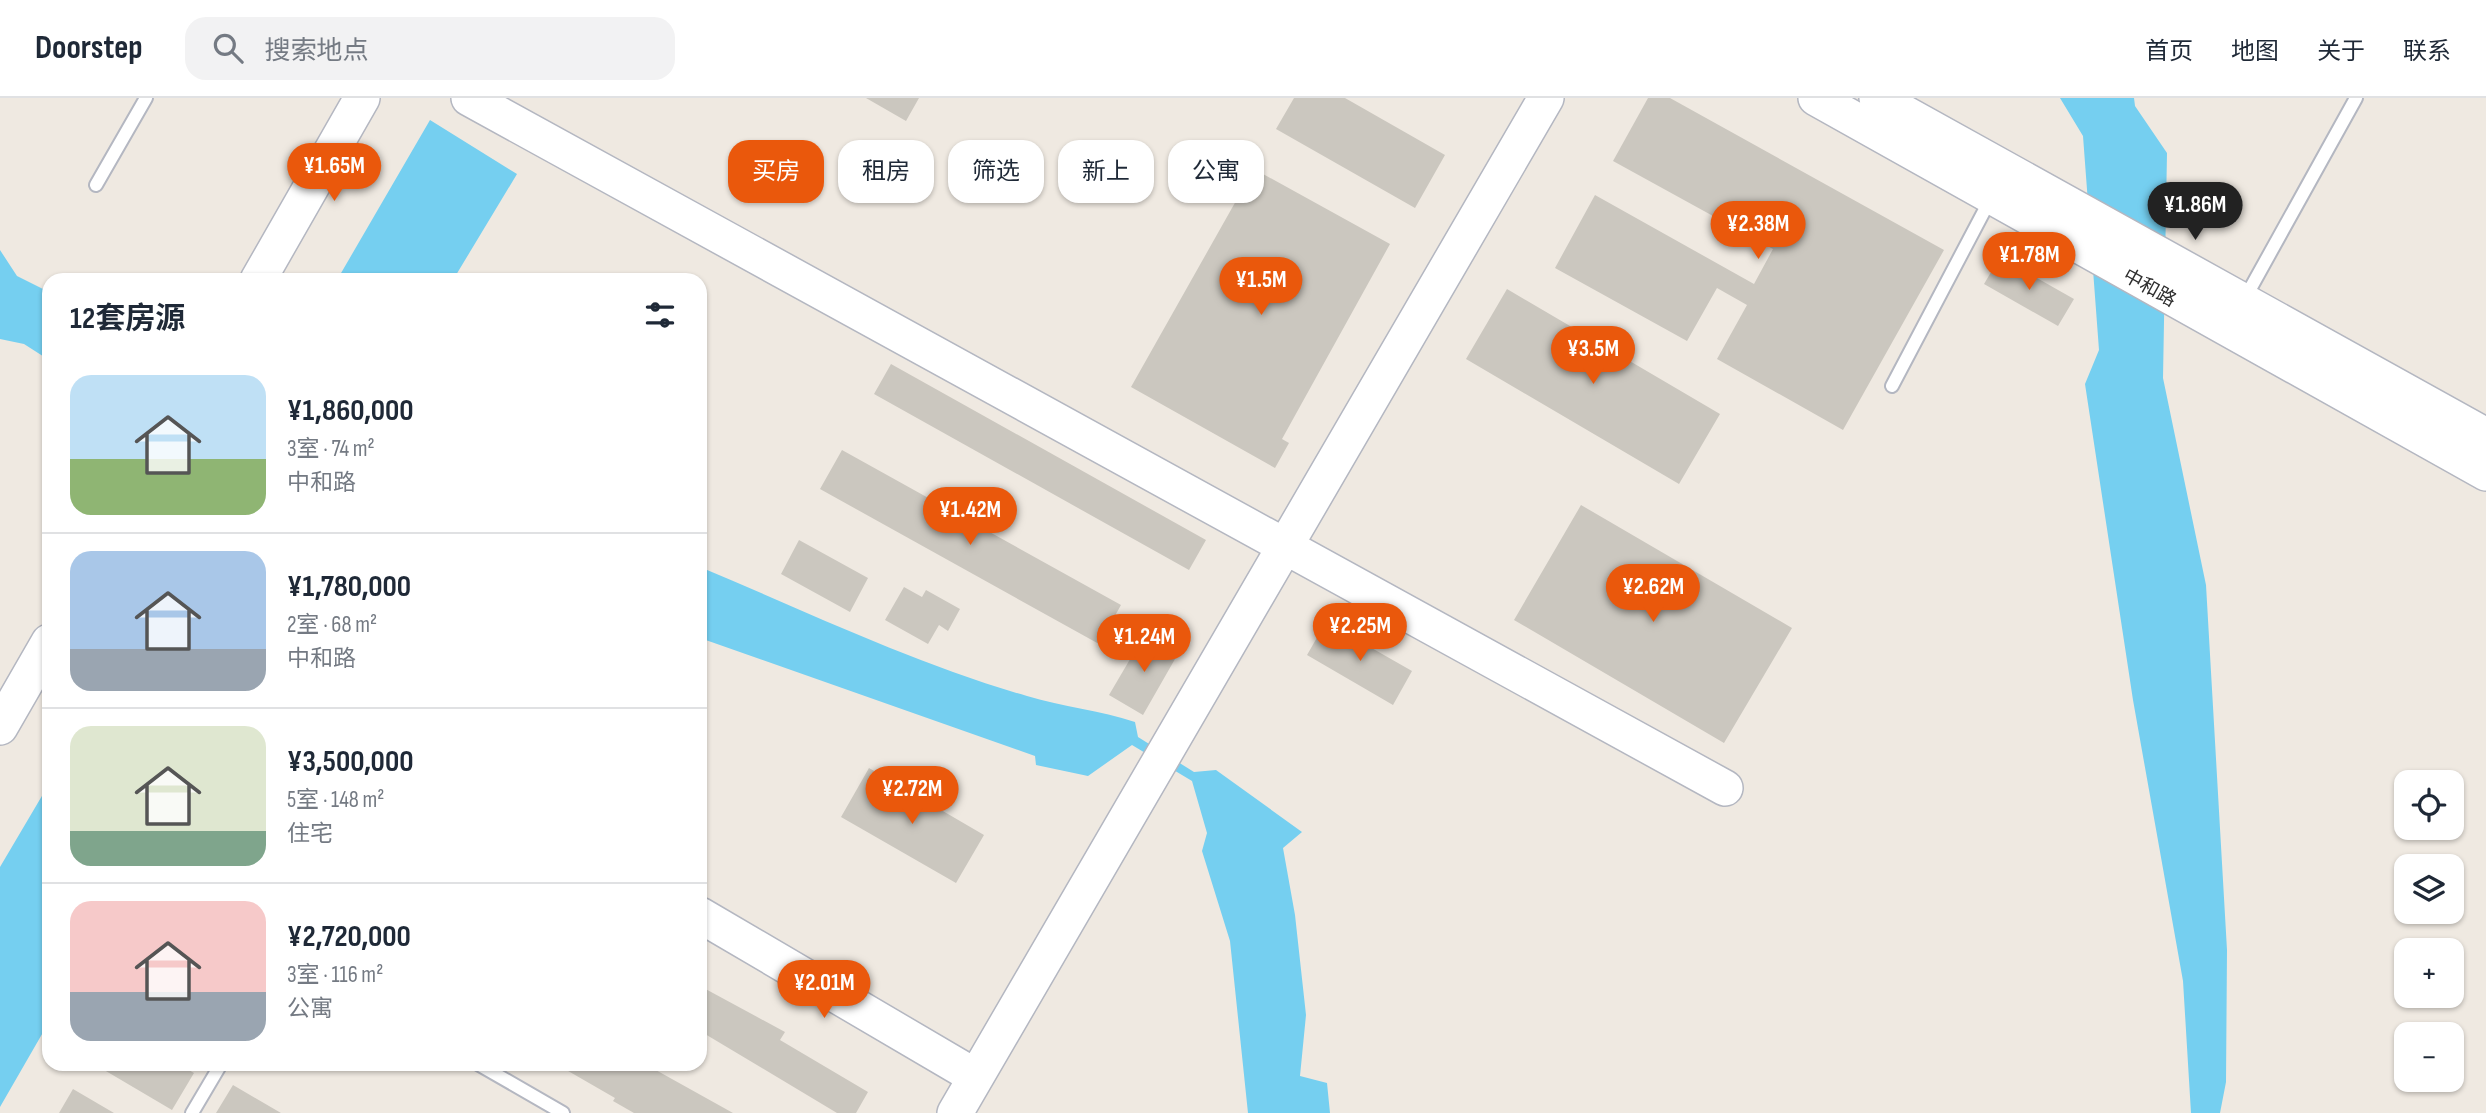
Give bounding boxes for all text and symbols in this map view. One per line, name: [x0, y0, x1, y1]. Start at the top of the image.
search box: [185, 17, 675, 80]
text: Doorstep: [35, 28, 143, 68]
icon: search: [209, 29, 247, 67]
text: 搜索地点: [265, 36, 369, 67]
text: 首页: [2145, 37, 2193, 66]
text: 地图: [2231, 37, 2279, 66]
text: 关于: [2317, 37, 2365, 66]
text: 联系: [2403, 37, 2451, 66]
chip: 买房: [728, 140, 824, 203]
chip: 租房: [838, 140, 934, 203]
chip: 筛选: [948, 140, 1044, 203]
chip: 新上: [1058, 140, 1154, 203]
chip: 公寓: [1168, 140, 1264, 203]
pin: ¥1.65M: [277, 144, 391, 203]
text: ¥1.65M: [303, 152, 365, 180]
pin: ¥1.86M: [2138, 183, 2252, 242]
text: ¥1.86M: [2164, 191, 2226, 219]
pin: ¥2.38M: [1701, 202, 1815, 261]
text: ¥2.38M: [1727, 210, 1789, 238]
pin: ¥1.78M: [1972, 232, 2086, 292]
text: ¥1.78M: [1998, 241, 2060, 269]
pin: ¥1.5M: [1212, 258, 1310, 317]
street label: 中和路: [2119, 264, 2180, 312]
text: ¥1.5M: [1235, 266, 1287, 294]
icon: filters: [641, 296, 679, 334]
text: 12套房源: [70, 301, 185, 337]
pin: ¥3.5M: [1544, 327, 1642, 386]
text: ¥3.5M: [1567, 335, 1619, 363]
text: ¥1,860,000: [287, 393, 414, 429]
icon: home: [126, 403, 210, 487]
text: 3室 · 74 m²: [287, 435, 375, 463]
text: 中和路: [287, 469, 356, 497]
pin: ¥1.42M: [913, 488, 1027, 547]
text: ¥1.42M: [939, 496, 1001, 524]
pin: ¥2.62M: [1596, 564, 1710, 624]
text: ¥1,780,000: [287, 569, 411, 605]
text: ¥2.62M: [1622, 573, 1684, 601]
icon: home: [126, 579, 210, 663]
pin: ¥2.25M: [1303, 603, 1417, 663]
text: 2室 · 68 m²: [287, 611, 377, 639]
text: ¥2.25M: [1329, 612, 1391, 640]
pin: ¥1.24M: [1087, 614, 1201, 674]
text: ¥1.24M: [1113, 623, 1175, 651]
text: 中和路: [287, 645, 356, 673]
text: ¥3,500,000: [287, 744, 413, 780]
icon: home: [126, 754, 210, 838]
pin: ¥2.72M: [855, 766, 969, 826]
map controls: [2394, 770, 2464, 1092]
button: locate: [2394, 770, 2464, 840]
text: ¥2.72M: [882, 775, 942, 803]
text: 5室 · 148 m²: [287, 786, 385, 814]
text: 住宅: [287, 820, 333, 848]
button: layers: [2394, 854, 2464, 924]
text: ¥2,720,000: [287, 919, 411, 955]
icon: home: [126, 929, 210, 1013]
button: +: [2394, 938, 2464, 1008]
pin: ¥2.01M: [767, 960, 881, 1020]
text: 3室 · 116 m²: [287, 961, 383, 989]
text: ¥2.01M: [793, 969, 855, 997]
text: 公寓: [287, 995, 333, 1023]
button: −: [2394, 1022, 2464, 1092]

